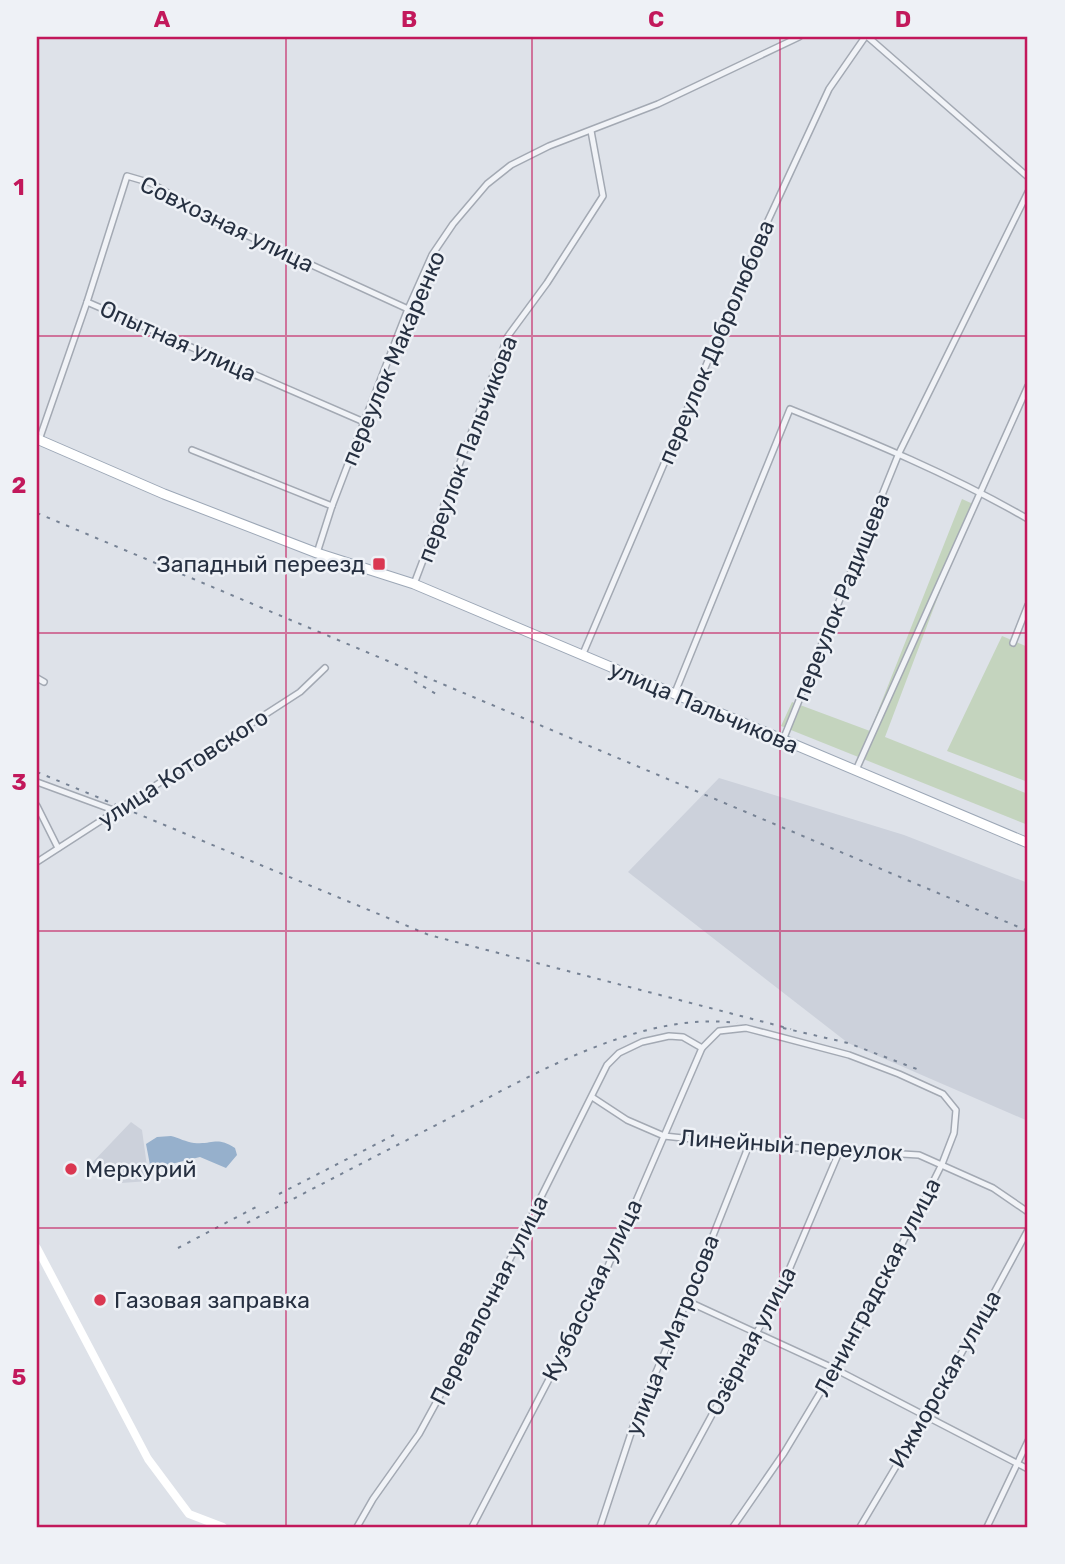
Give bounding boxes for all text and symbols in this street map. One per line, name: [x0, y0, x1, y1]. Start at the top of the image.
text: A: [154, 5, 171, 33]
text: B: [401, 5, 417, 33]
text: C: [648, 5, 664, 33]
text: D: [895, 5, 911, 33]
street label: Совхозная улица: [136, 170, 318, 278]
text: 1: [13, 173, 25, 201]
street label: переулок Добролюбова: [652, 216, 780, 468]
street label: переулок Макаренко: [335, 246, 451, 470]
street label: Опытная улица: [95, 294, 261, 388]
street label: переулок Пальчикова: [411, 332, 523, 566]
text: 2: [12, 471, 26, 499]
street label: переулок Радищева: [787, 489, 895, 705]
place label: Западный переезд: [156, 550, 365, 578]
marker: Западный переезд: [371, 556, 387, 572]
street label: улица Пальчикова: [605, 654, 803, 760]
street label: улица Котовского: [93, 702, 273, 834]
text: 3: [11, 768, 27, 796]
text: 4: [11, 1065, 27, 1093]
street label: Линейный переулок: [678, 1123, 904, 1167]
place label: Меркурий: [85, 1155, 197, 1183]
marker: Меркурий: [63, 1161, 79, 1177]
street label: Ленинградская улица: [808, 1173, 946, 1401]
street label: Перевалочная улица: [424, 1190, 554, 1410]
street label: Кузбасская улица: [536, 1195, 648, 1385]
street label: улица А.Матросова: [619, 1231, 725, 1439]
street label: Озёрная улица: [700, 1262, 802, 1420]
street label: Ижморская улица: [883, 1285, 1007, 1473]
place label: Газовая заправка: [114, 1286, 310, 1314]
marker: Газовая заправка: [92, 1292, 108, 1308]
text: 5: [12, 1363, 27, 1391]

